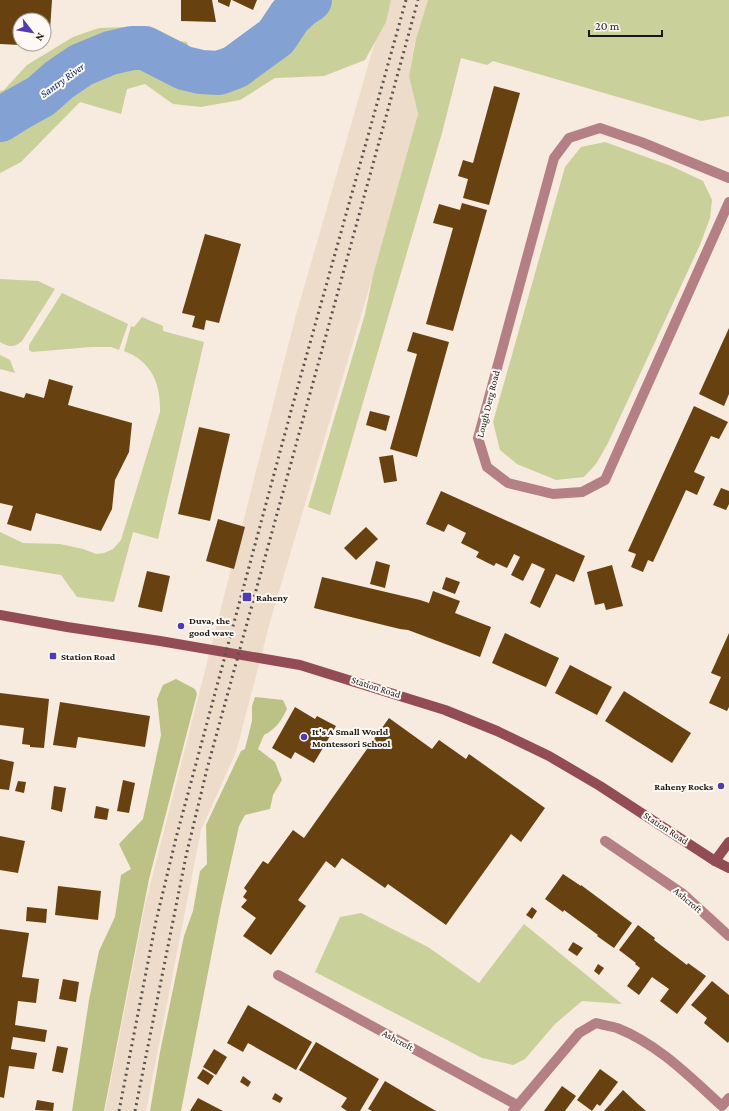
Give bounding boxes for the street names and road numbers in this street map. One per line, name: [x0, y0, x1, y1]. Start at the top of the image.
street label: Lough Derg Road: [474, 369, 502, 439]
street label: Station Road: [350, 674, 403, 700]
street label: Station Road: [642, 810, 691, 847]
street label: Ashcroft: [672, 885, 705, 915]
street label: Ashcroft: [381, 1027, 416, 1053]

